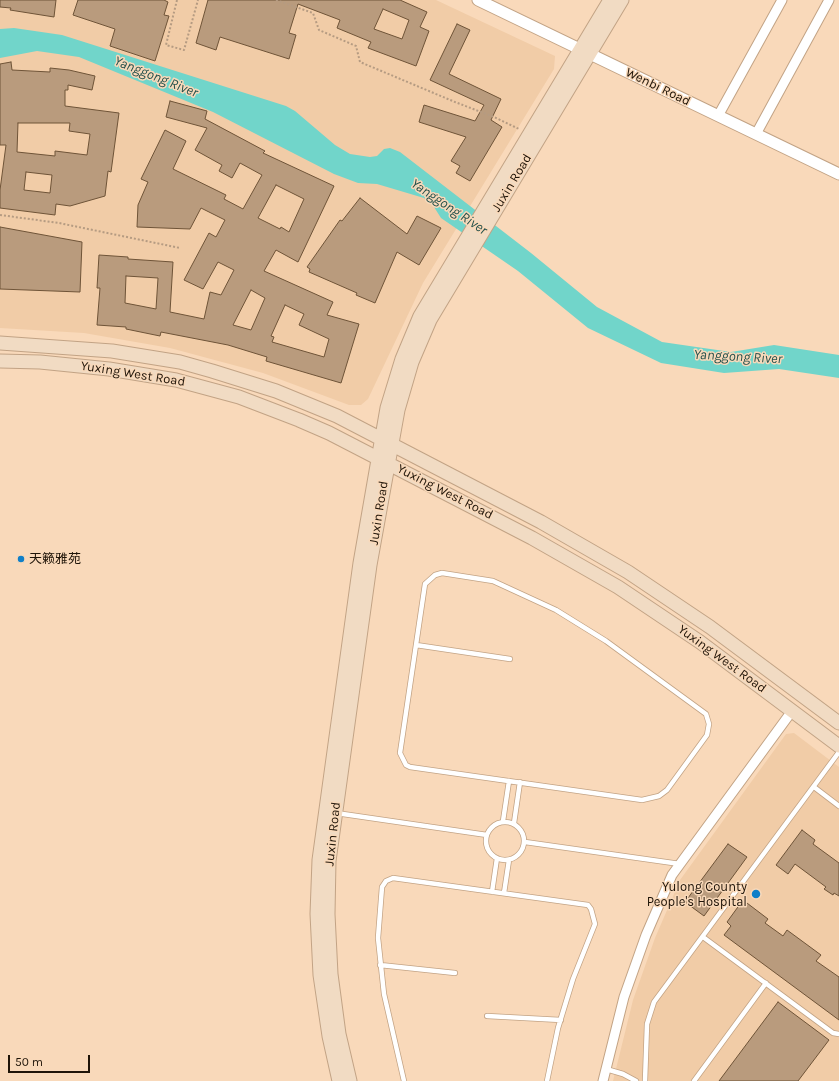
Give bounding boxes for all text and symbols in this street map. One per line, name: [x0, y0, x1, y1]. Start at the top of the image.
water label: Yanggong River: [112, 53, 200, 101]
street label: Wenbi Road: [623, 65, 693, 109]
street label: Juxin Road: [489, 151, 535, 215]
water label: Yanggong River: [408, 175, 490, 239]
water label: Yanggong River: [693, 346, 783, 368]
street label: Yuxing West Road: [80, 358, 186, 390]
street label: Yuxing West Road: [394, 461, 496, 523]
street label: Juxin Road: [366, 480, 392, 546]
place label: 天籁雅苑: [29, 551, 81, 567]
marker: 天籁雅苑: [16, 554, 26, 564]
street label: Yuxing West Road: [675, 622, 769, 696]
street label: Juxin Road: [322, 801, 344, 867]
place label: Yulong County People's Hospital: [647, 879, 747, 910]
marker: Yulong County People's Hospital: [750, 888, 762, 900]
scale bar: [10, 1047, 92, 1073]
text: 50 m: [15, 1055, 43, 1069]

